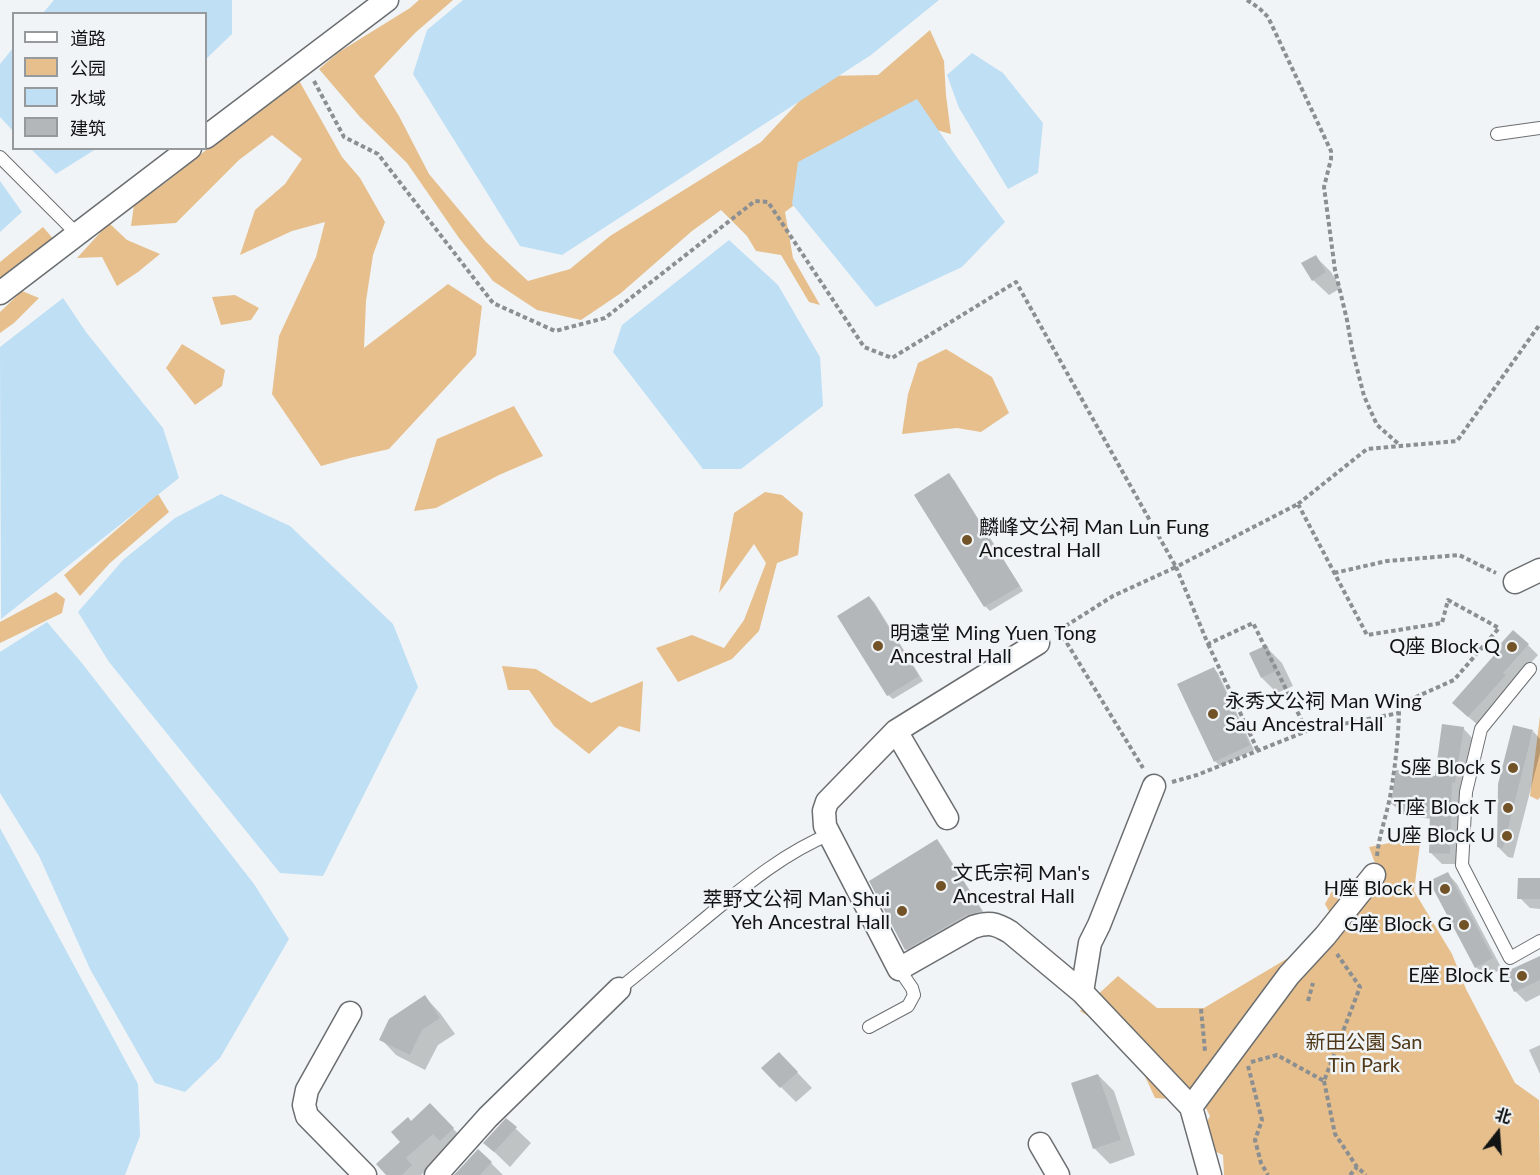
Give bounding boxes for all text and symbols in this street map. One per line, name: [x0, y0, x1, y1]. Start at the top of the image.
legend: [12, 12, 207, 150]
text: 道路: [70, 27, 106, 49]
text: 公园: [70, 57, 106, 79]
text: 水域: [70, 87, 106, 109]
text: 建筑: [70, 117, 106, 139]
place label: 麟峰文公祠 Man Lun Fung Ancestral Hall: [979, 516, 1209, 563]
marker: 麟峰文公祠 Man Lun Fung Ancestral Hall: [960, 533, 974, 547]
place label: 明遠堂 Ming Yuen Tong Ancestral Hall: [890, 622, 1096, 669]
place label: Q座 Block Q: [1389, 635, 1500, 659]
marker: 明遠堂 Ming Yuen Tong Ancestral Hall: [871, 639, 885, 653]
marker: Q座 Block Q: [1505, 640, 1519, 654]
place label: 永秀文公祠 Man Wing Sau Ancestral Hall: [1225, 690, 1422, 737]
marker: 永秀文公祠 Man Wing Sau Ancestral Hall: [1206, 707, 1220, 721]
place label: S座 Block S: [1401, 756, 1501, 780]
marker: S座 Block S: [1506, 761, 1520, 775]
place label: T座 Block T: [1394, 796, 1496, 820]
marker: T座 Block T: [1501, 801, 1515, 815]
place label: U座 Block U: [1387, 824, 1495, 848]
marker: U座 Block U: [1500, 829, 1514, 843]
place label: 文氏宗祠 Man's Ancestral Hall: [953, 862, 1090, 909]
place label: H座 Block H: [1324, 877, 1433, 901]
marker: 文氏宗祠 Man's Ancestral Hall: [934, 879, 948, 893]
marker: H座 Block H: [1438, 882, 1452, 896]
place label: 萃野文公祠 Man Shui Yeh Ancestral Hall: [703, 888, 890, 935]
marker: 萃野文公祠 Man Shui Yeh Ancestral Hall: [895, 904, 909, 918]
place label: G座 Block G: [1344, 913, 1452, 937]
marker: G座 Block G: [1457, 918, 1471, 932]
place label: E座 Block E: [1408, 964, 1510, 988]
marker: E座 Block E: [1515, 969, 1529, 983]
park label: 新田公園 San Tin Park: [1306, 1031, 1422, 1078]
north arrow: [1468, 1103, 1528, 1163]
text: 北: [1493, 1104, 1514, 1127]

